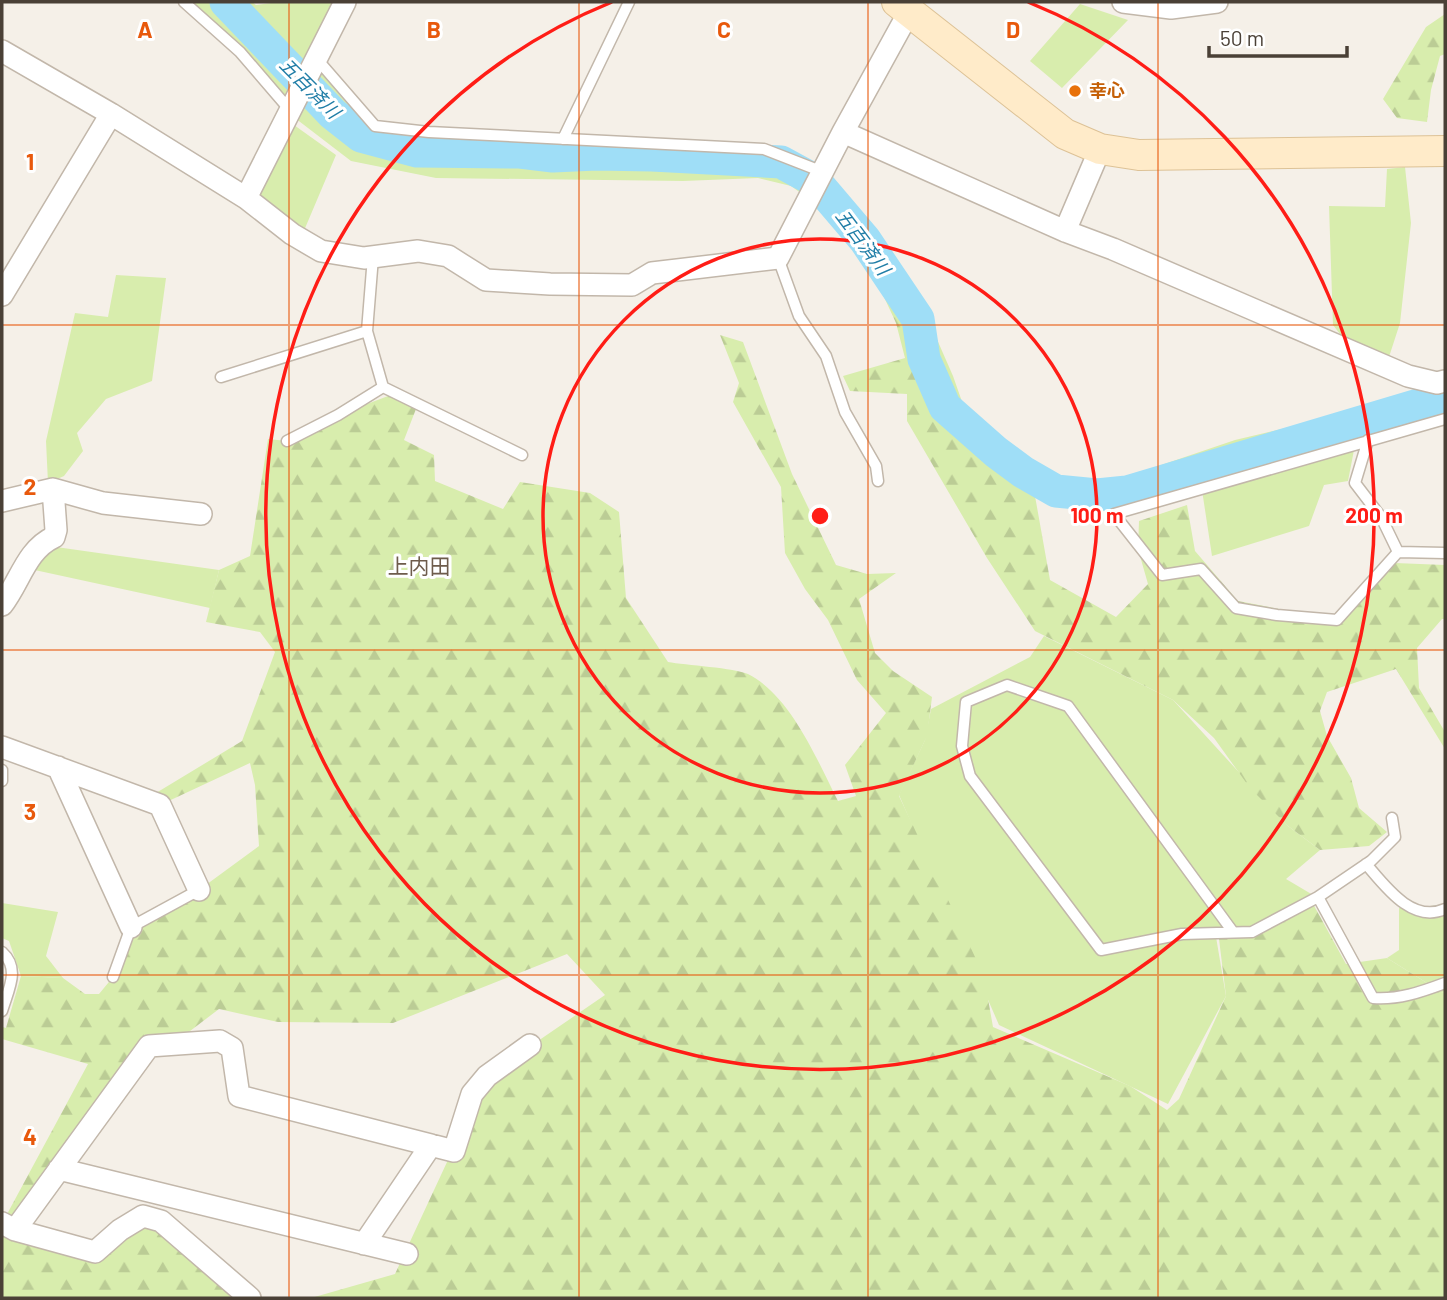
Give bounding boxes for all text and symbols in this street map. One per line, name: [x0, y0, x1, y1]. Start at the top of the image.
scale bar: [1209, 14, 1347, 58]
text: A: [137, 15, 153, 43]
text: B: [427, 15, 441, 43]
text: C: [717, 15, 731, 43]
text: D: [1006, 15, 1020, 43]
text: 50 m: [1220, 25, 1264, 50]
water label: 五百済川: [275, 53, 347, 124]
place label: 幸心: [1089, 79, 1125, 101]
marker: 幸心: [1067, 83, 1083, 99]
text: 1: [26, 147, 34, 175]
water label: 五百済川: [831, 204, 897, 281]
text: 2: [24, 472, 36, 500]
text: 100 m: [1070, 502, 1124, 527]
text: 200 m: [1345, 502, 1403, 527]
centre of rings: [808, 504, 832, 528]
district label: 上内田: [388, 553, 451, 578]
text: 3: [24, 797, 36, 825]
text: 4: [23, 1122, 37, 1150]

